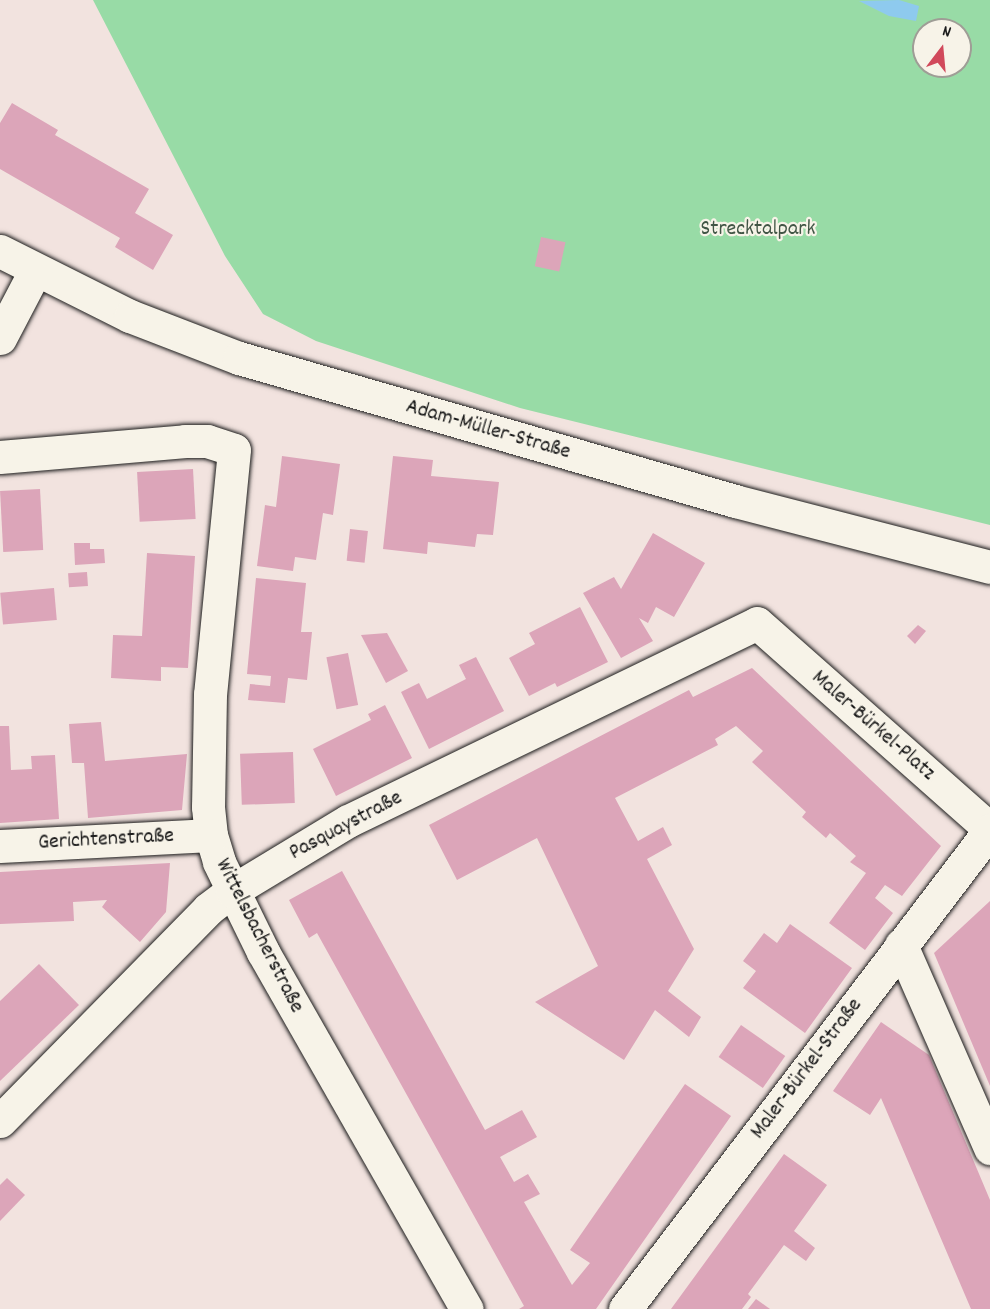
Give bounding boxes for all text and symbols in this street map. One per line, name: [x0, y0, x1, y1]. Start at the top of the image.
north arrow: [912, 18, 972, 78]
text: N: [940, 20, 954, 44]
park label: Strecktalpark: [701, 217, 815, 243]
street label: Adam-Müller-Straße: [403, 394, 573, 466]
street label: Maler-Bürkel-Platz: [806, 665, 940, 787]
street label: Pasquaystraße: [285, 785, 407, 867]
street label: Gerichtenstraße: [37, 823, 175, 857]
street label: Wittelsbacherstraße: [209, 854, 309, 1018]
street label: Maler-Bürkel-Straße: [745, 993, 869, 1145]

